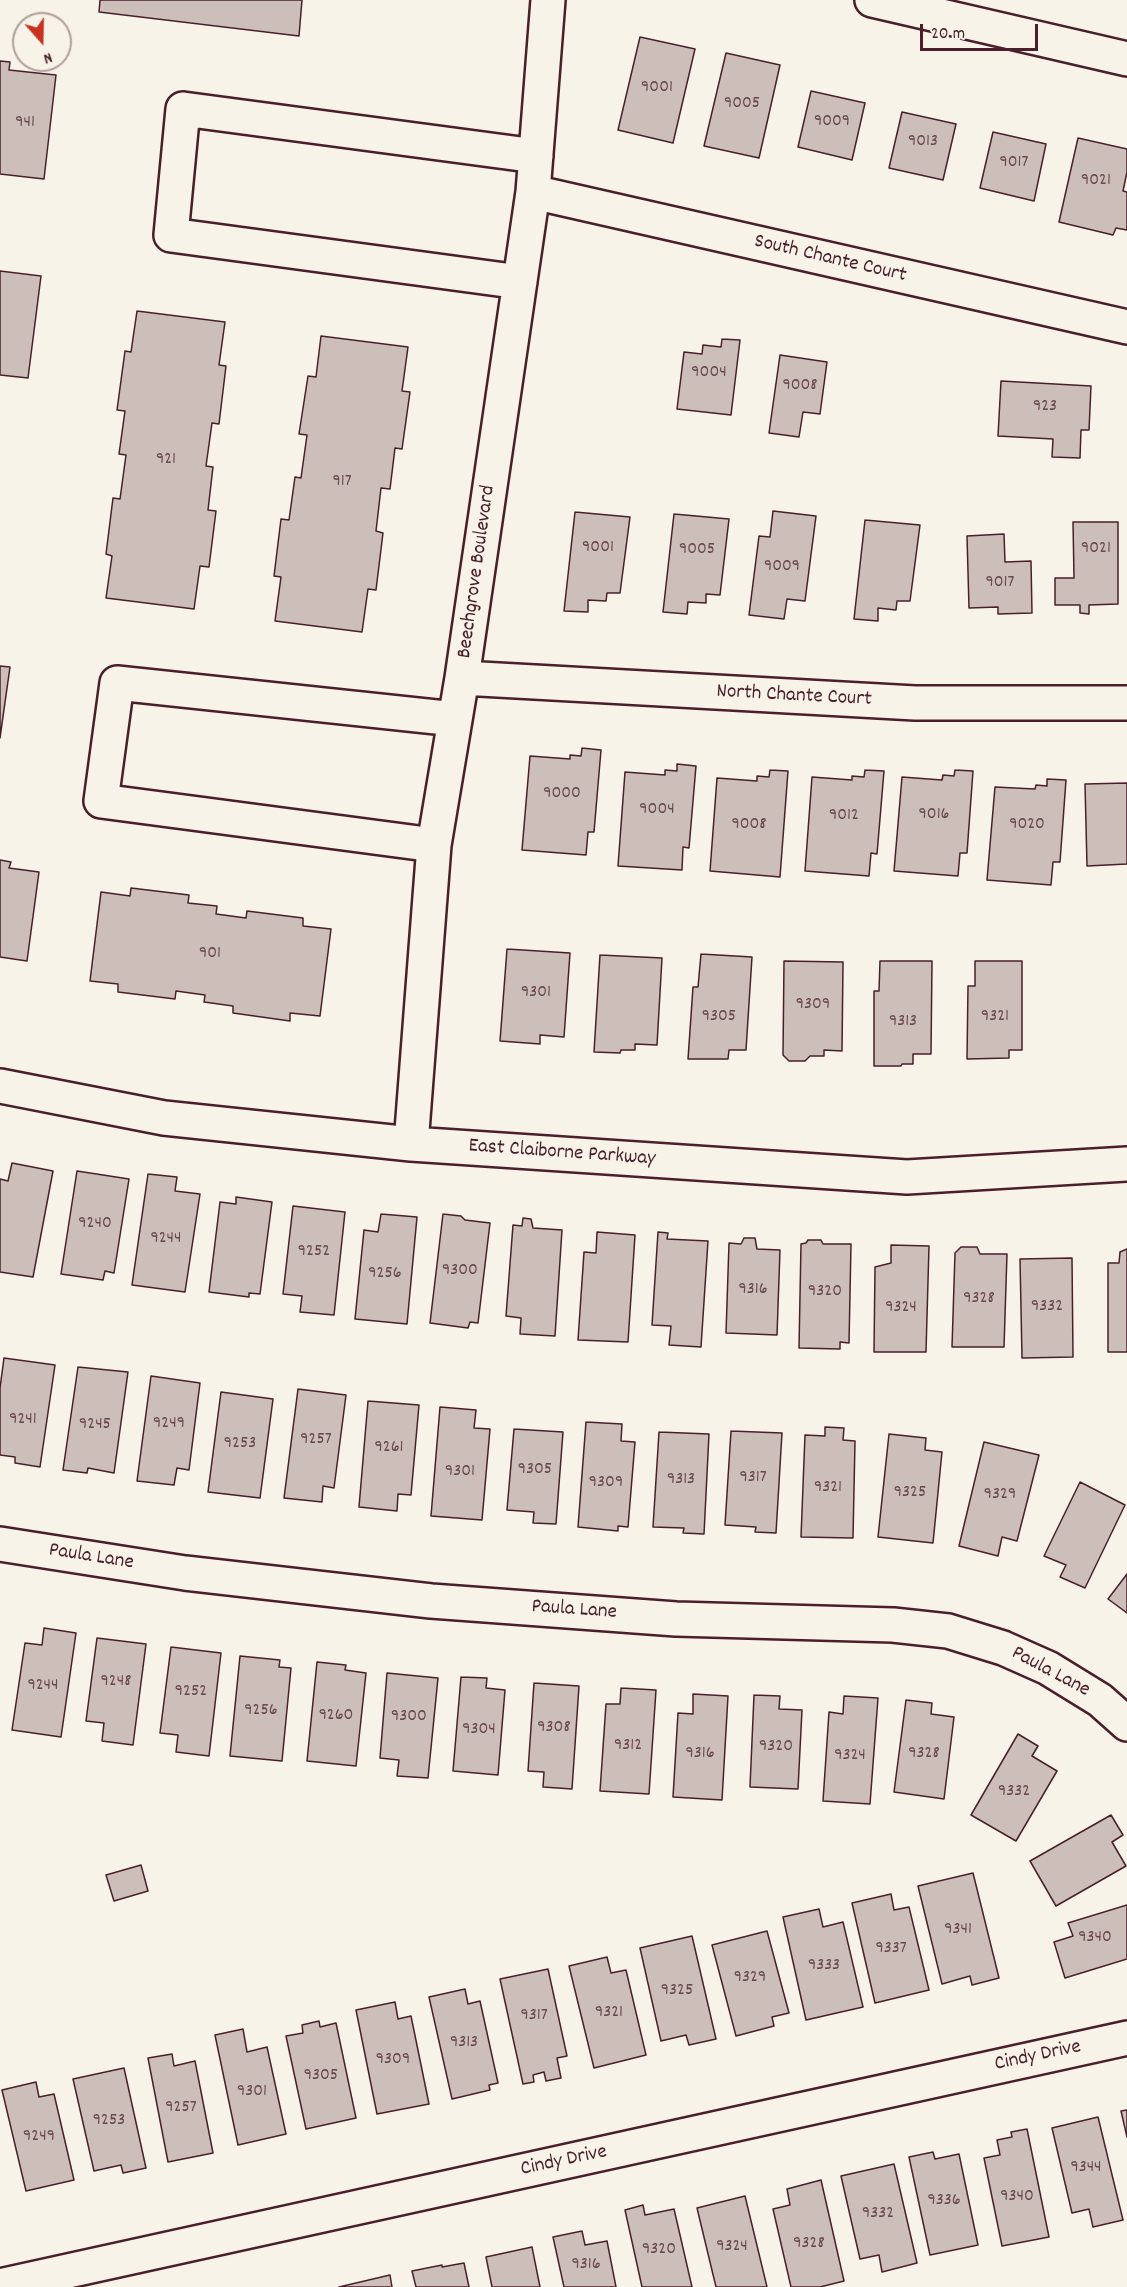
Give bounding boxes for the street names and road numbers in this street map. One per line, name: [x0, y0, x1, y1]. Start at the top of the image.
street label: South Chante Court: [751, 230, 909, 290]
street label: Beechgrove Boulevard: [453, 484, 503, 660]
street label: North Chante Court: [716, 680, 872, 714]
street label: East Claiborne Parkway: [468, 1135, 656, 1173]
street label: Paula Lane: [47, 1539, 135, 1577]
street label: Paula Lane: [530, 1595, 618, 1627]
street label: Paula Lane: [1006, 1642, 1094, 1704]
street label: Cindy Drive: [993, 2036, 1083, 2078]
street label: Cindy Drive: [519, 2141, 609, 2183]

